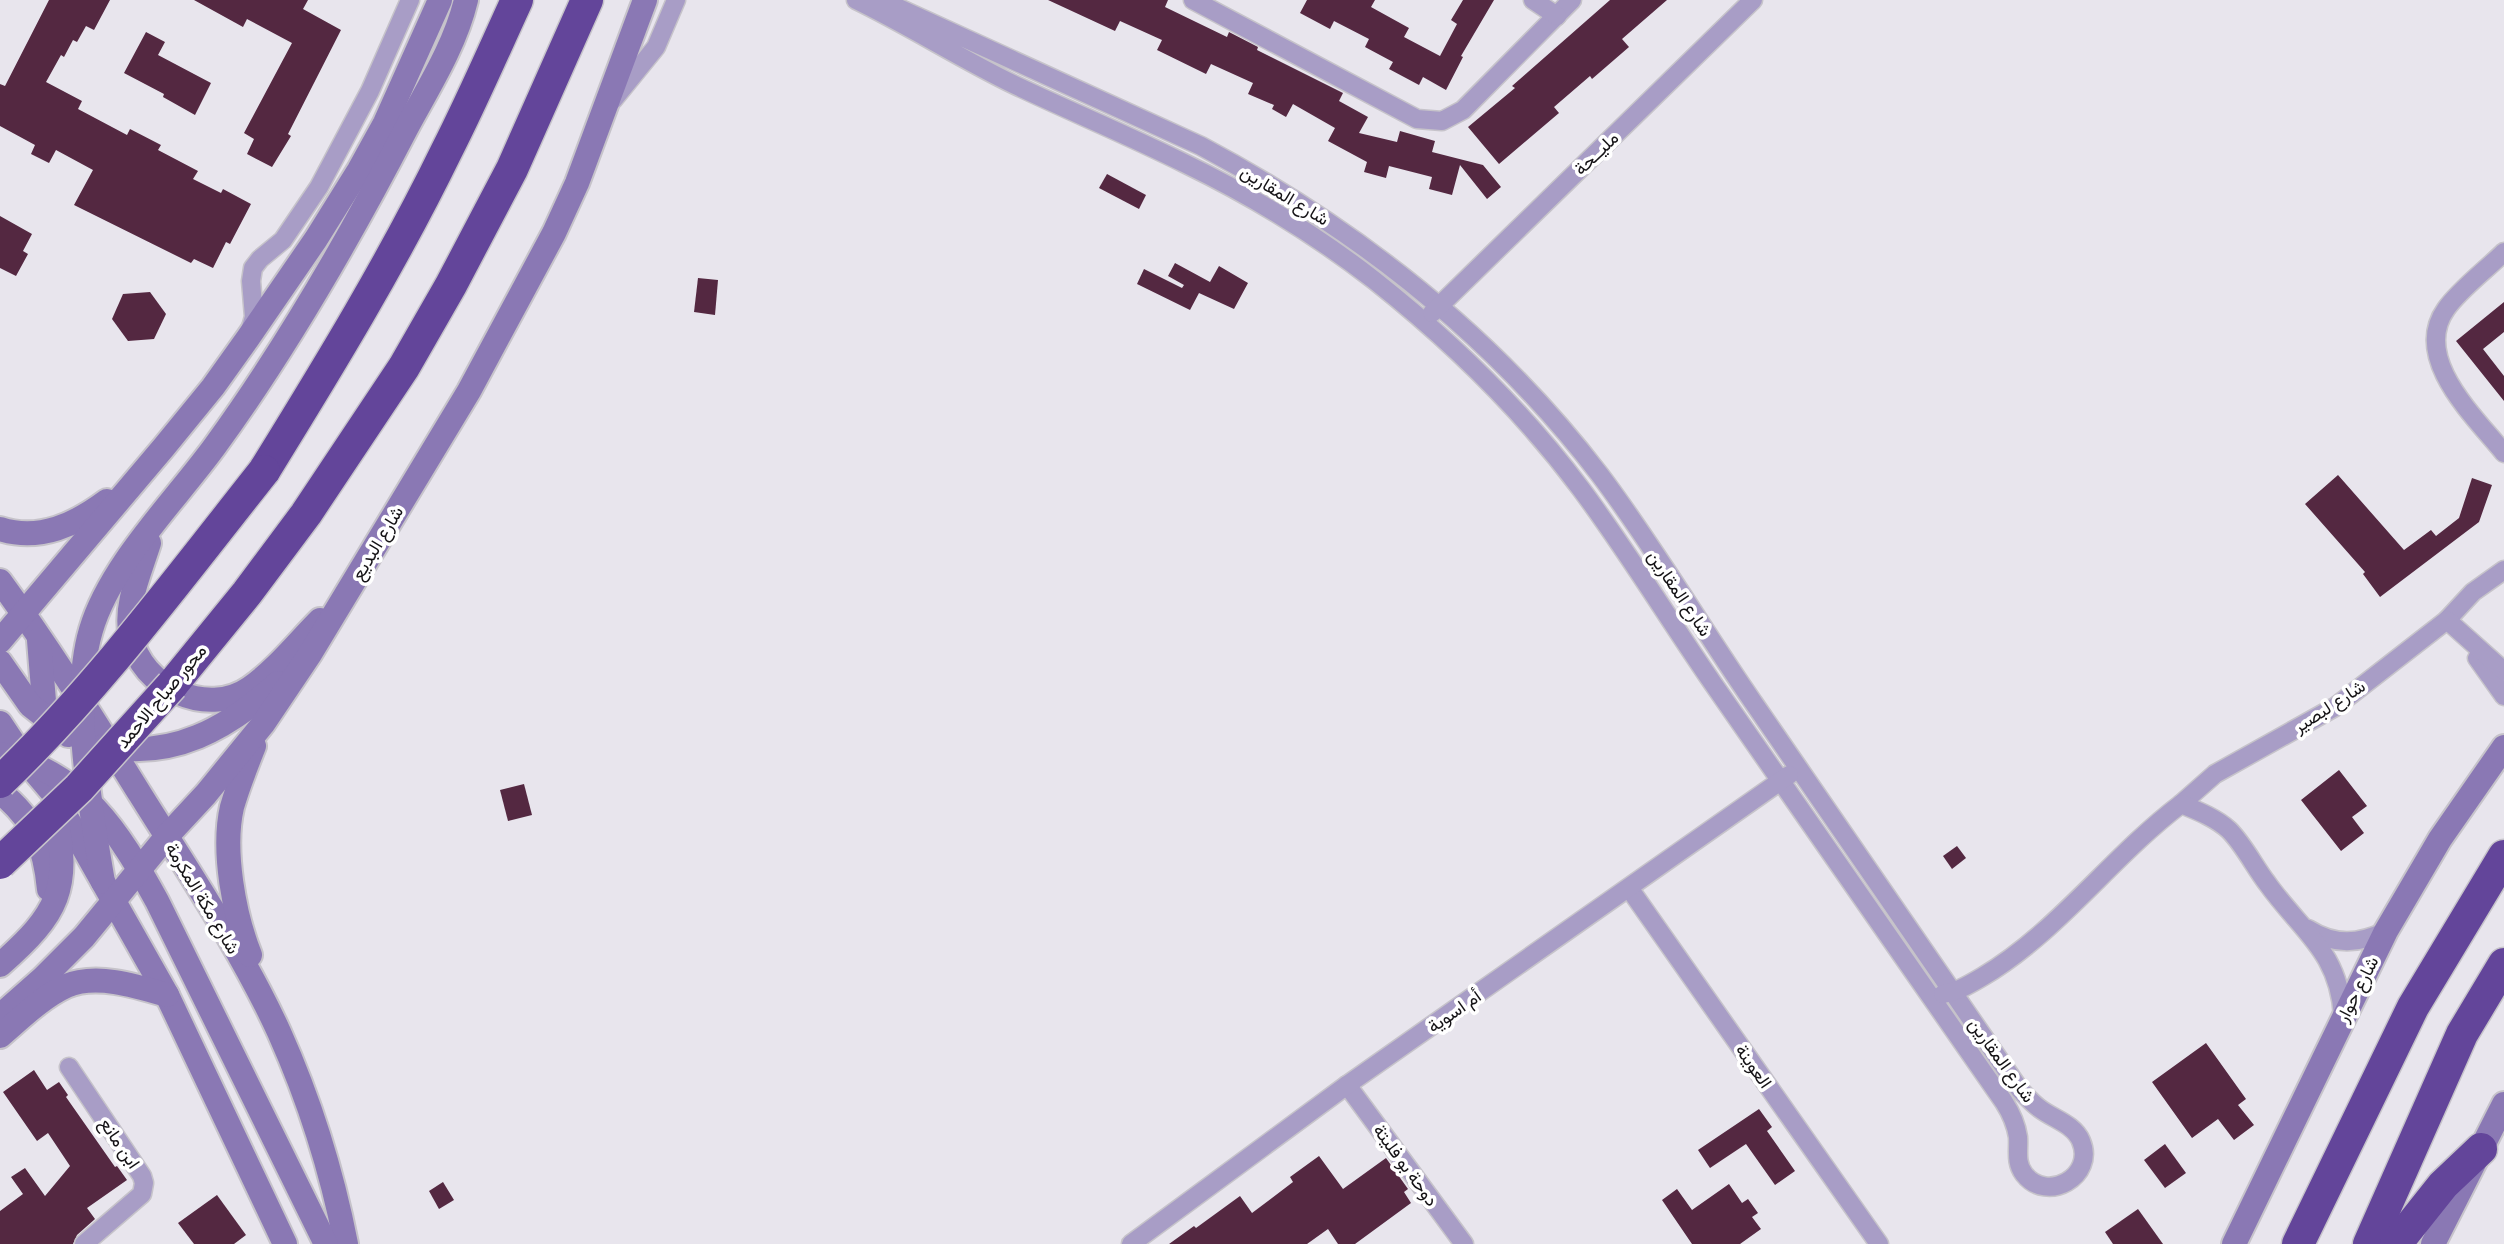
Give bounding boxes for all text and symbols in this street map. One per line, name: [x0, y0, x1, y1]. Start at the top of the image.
street label: مليــحة: [1568, 125, 1624, 181]
street label: شارع المقارين: [1236, 159, 1334, 231]
street label: شارع البديع: [345, 501, 409, 585]
street label: شارع المقارين: [1642, 545, 1718, 641]
street label: محور صباح الاحمد: [110, 639, 212, 753]
street label: شارع لبصير: [2287, 673, 2370, 739]
street label: شارع مكة المكرمة: [160, 838, 246, 958]
street label: شارع حوار: [2329, 952, 2384, 1027]
street label: أم اسوية: [1422, 983, 1486, 1039]
street label: شارع المقارين: [1963, 1013, 2041, 1107]
street label: العوينة: [1730, 1039, 1778, 1093]
street label: ابن مانع: [94, 1112, 146, 1174]
street label: دوحة بو فليتة: [1368, 1119, 1444, 1211]

